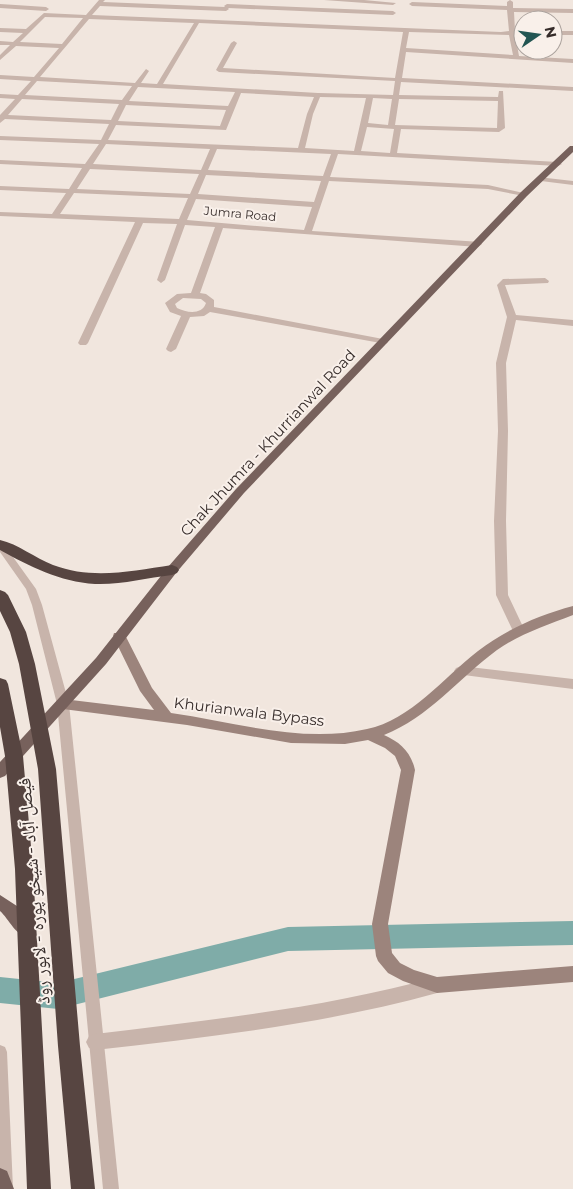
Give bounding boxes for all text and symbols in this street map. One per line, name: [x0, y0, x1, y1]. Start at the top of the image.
north arrow: [513, 10, 563, 60]
text: N: [541, 25, 561, 40]
street label: Jumra Road: [202, 203, 277, 224]
street label: Chak Jhumra - Khurrianwal Road: [176, 345, 359, 540]
street label: Khurianwala Bypass: [173, 693, 325, 730]
street label: فیصل آباد - شیخو پورہ - لاہور روڈ: [13, 777, 55, 1005]

